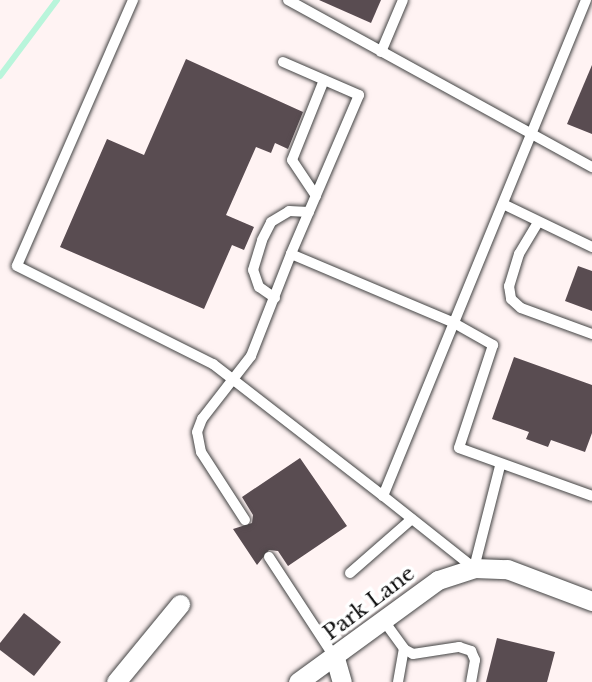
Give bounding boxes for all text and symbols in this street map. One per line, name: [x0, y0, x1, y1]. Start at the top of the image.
street label: Park Lane: [318, 560, 420, 646]

